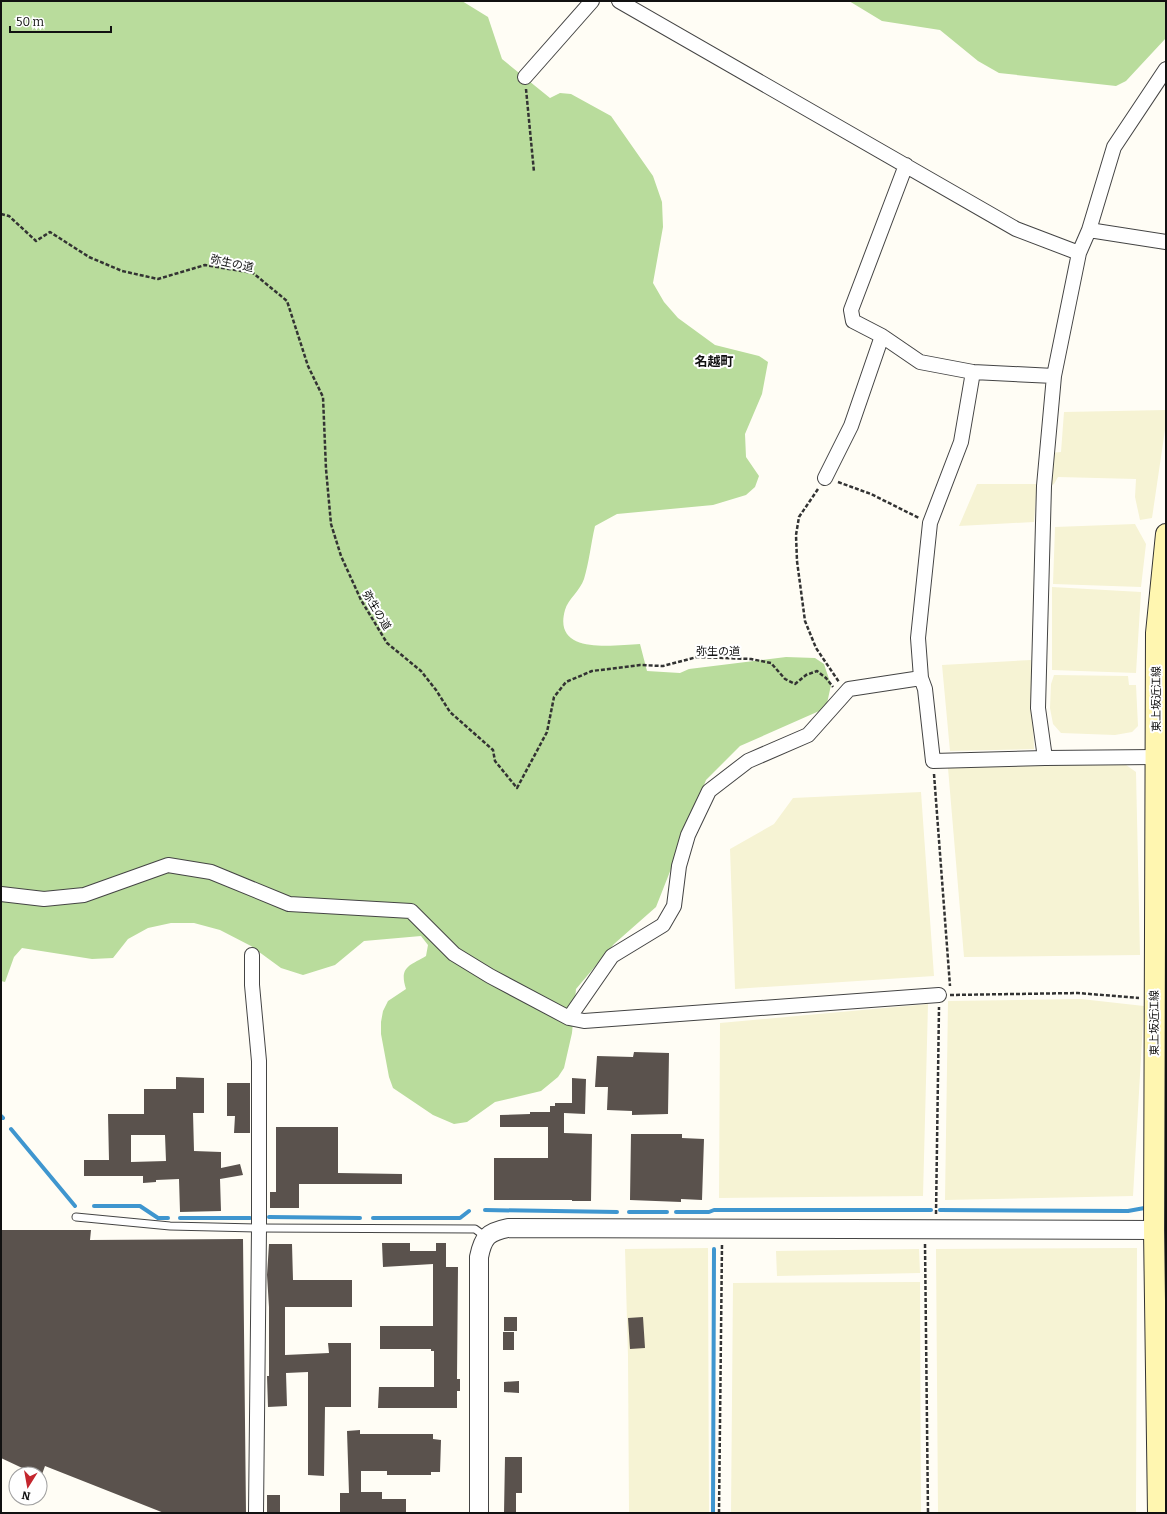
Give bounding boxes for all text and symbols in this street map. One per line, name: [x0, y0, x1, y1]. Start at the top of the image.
scale bar: [10, 8, 111, 34]
text: 50 m: [16, 15, 45, 29]
street label: 弥生の道: [209, 253, 255, 274]
district label: 名越町: [694, 354, 734, 369]
street label: 弥生の道: [360, 588, 393, 632]
street label: 弥生の道: [696, 645, 740, 658]
street label: 東上坂近江線: [1150, 666, 1163, 732]
street label: 東上坂近江線: [1148, 990, 1161, 1056]
north arrow: [8, 1466, 48, 1506]
text: N: [20, 1488, 32, 1503]

